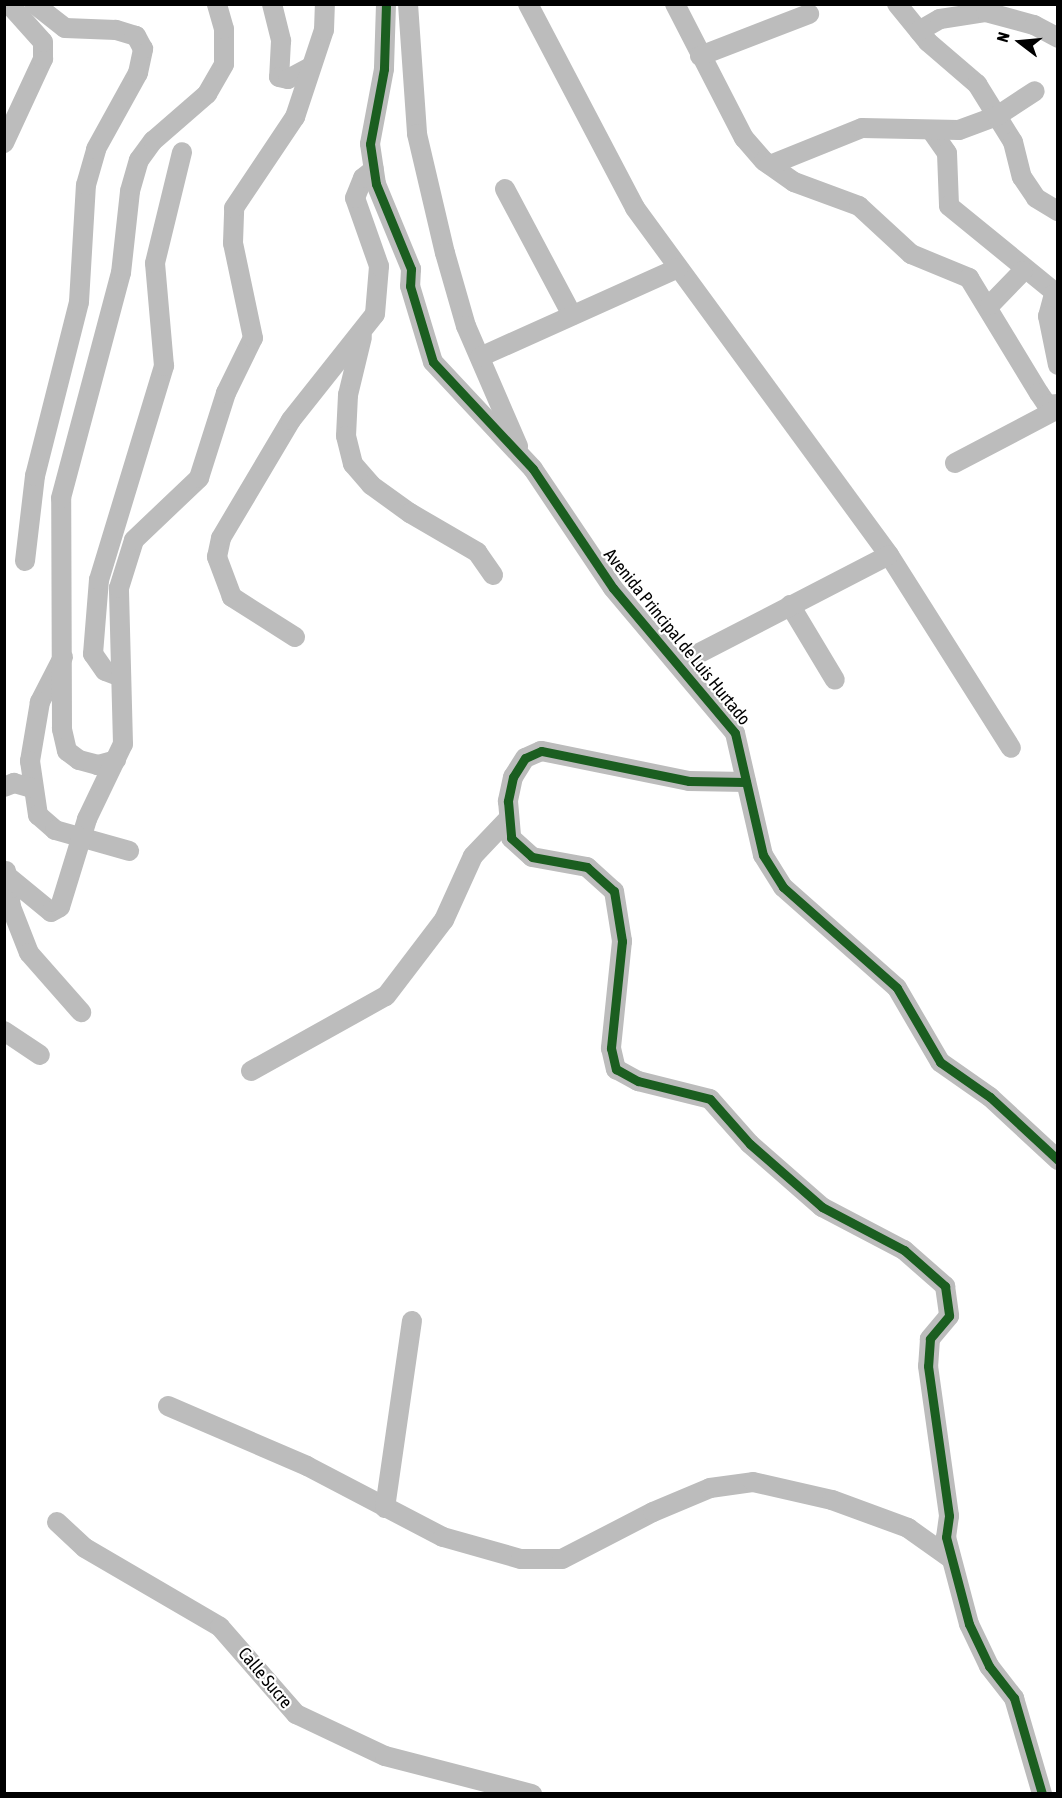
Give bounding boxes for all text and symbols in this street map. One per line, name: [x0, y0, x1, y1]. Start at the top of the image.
north arrow: [990, 12, 1050, 72]
text: N: [993, 30, 1013, 44]
street label: Avenida Principal de Luis Hurtado: [599, 544, 755, 730]
street label: Calle Sucre: [233, 1643, 297, 1713]

